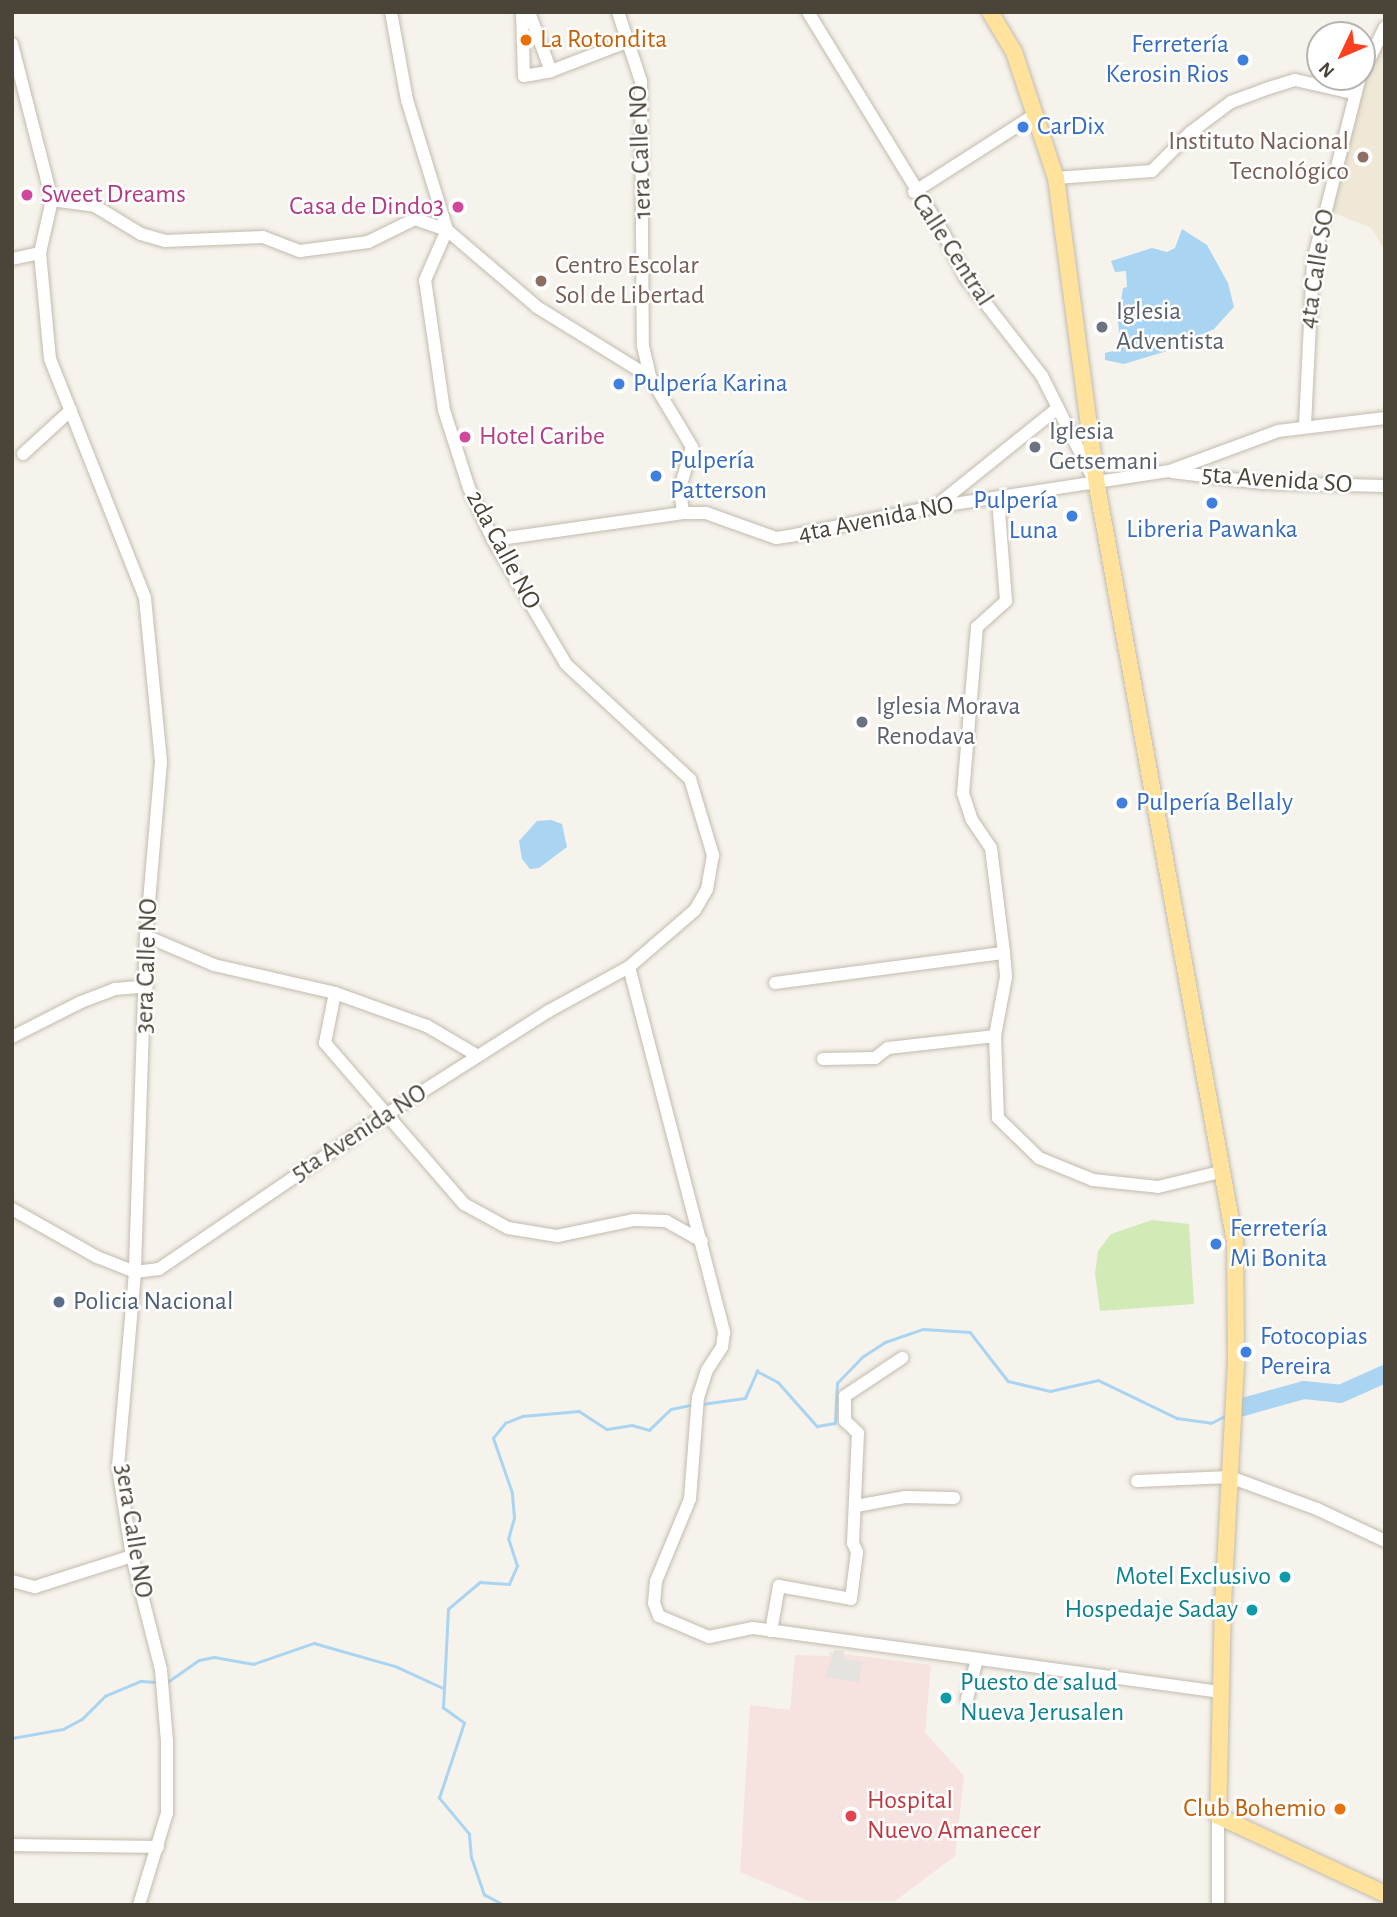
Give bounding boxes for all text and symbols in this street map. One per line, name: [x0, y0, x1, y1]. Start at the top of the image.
north arrow: [1306, 21, 1376, 91]
place label: La Rotondita: [540, 24, 667, 56]
place label: Ferretería Kerosin Rios: [1106, 29, 1229, 90]
marker: La Rotondita: [518, 32, 534, 48]
marker: Ferretería Kerosin Rios: [1235, 52, 1251, 68]
text: N: [1316, 58, 1338, 81]
street label: 1era Calle NO: [623, 85, 659, 219]
place label: CarDix: [1037, 111, 1105, 143]
marker: CarDix: [1015, 119, 1031, 135]
place label: Instituto Nacional Tecnológico: [1168, 126, 1349, 188]
marker: Instituto Nacional Tecnológico: [1355, 149, 1371, 165]
place label: Sweet Dreams: [41, 179, 186, 211]
marker: Sweet Dreams: [19, 187, 35, 203]
street label: Calle Central: [904, 188, 1000, 312]
place label: Casa de Dindo3: [289, 191, 444, 223]
marker: Casa de Dindo3: [450, 199, 466, 215]
street label: 4ta Calle SO: [1292, 207, 1342, 331]
place label: Centro Escolar Sol de Libertad: [555, 250, 705, 312]
marker: Centro Escolar Sol de Libertad: [533, 273, 549, 289]
place label: Iglesia Adventista: [1116, 296, 1225, 358]
marker: Iglesia Adventista: [1094, 319, 1110, 335]
place label: Pulpería Karina: [633, 368, 788, 400]
marker: Pulpería Karina: [611, 376, 627, 392]
place label: Iglesia Getsemani: [1049, 416, 1158, 478]
place label: Hotel Caribe: [479, 421, 605, 453]
marker: Hotel Caribe: [457, 429, 473, 445]
marker: Iglesia Getsemani: [1027, 439, 1043, 455]
place label: Pulpería Patterson: [670, 445, 767, 506]
street label: 5ta Avenida SO: [1201, 459, 1353, 501]
marker: Pulpería Patterson: [648, 468, 664, 484]
street label: 2da Calle NO: [459, 485, 547, 615]
place label: Pulpería Luna: [973, 485, 1058, 546]
street label: 4ta Avenida NO: [796, 490, 956, 550]
marker: Libreria Pawanka: [1204, 495, 1220, 511]
marker: Pulpería Luna: [1064, 508, 1080, 524]
place label: Libreria Pawanka: [1126, 514, 1298, 546]
place label: Iglesia Morava Renodava: [876, 691, 1021, 752]
marker: Iglesia Morava Renodava: [854, 714, 870, 730]
place label: Pulpería Bellaly: [1136, 787, 1293, 819]
marker: Pulpería Bellaly: [1114, 795, 1130, 811]
street label: 3era Calle NO: [129, 898, 165, 1034]
street label: 5ta Avenida NO: [285, 1077, 433, 1189]
place label: Ferretería Mi Bonita: [1230, 1213, 1328, 1274]
marker: Ferretería Mi Bonita: [1208, 1236, 1224, 1252]
place label: Policia Nacional: [73, 1286, 233, 1318]
marker: Policia Nacional: [51, 1294, 67, 1310]
place label: Fotocopias Pereira: [1260, 1321, 1368, 1382]
marker: Fotocopias Pereira: [1238, 1344, 1254, 1360]
street label: 3era Calle NO: [107, 1462, 159, 1600]
place label: Motel Exclusivo: [1115, 1561, 1271, 1593]
marker: Motel Exclusivo: [1277, 1569, 1293, 1585]
place label: Hospedaje Saday: [1065, 1594, 1238, 1626]
marker: Hospedaje Saday: [1244, 1602, 1260, 1618]
place label: Puesto de salud Nueva Jerusalen: [960, 1667, 1124, 1728]
marker: Puesto de salud Nueva Jerusalen: [938, 1690, 954, 1706]
place label: Hospital Nuevo Amanecer: [867, 1785, 1041, 1846]
place label: Club Bohemio: [1183, 1793, 1326, 1825]
marker: Club Bohemio: [1332, 1801, 1348, 1817]
marker: Hospital Nuevo Amanecer: [841, 1806, 861, 1826]

